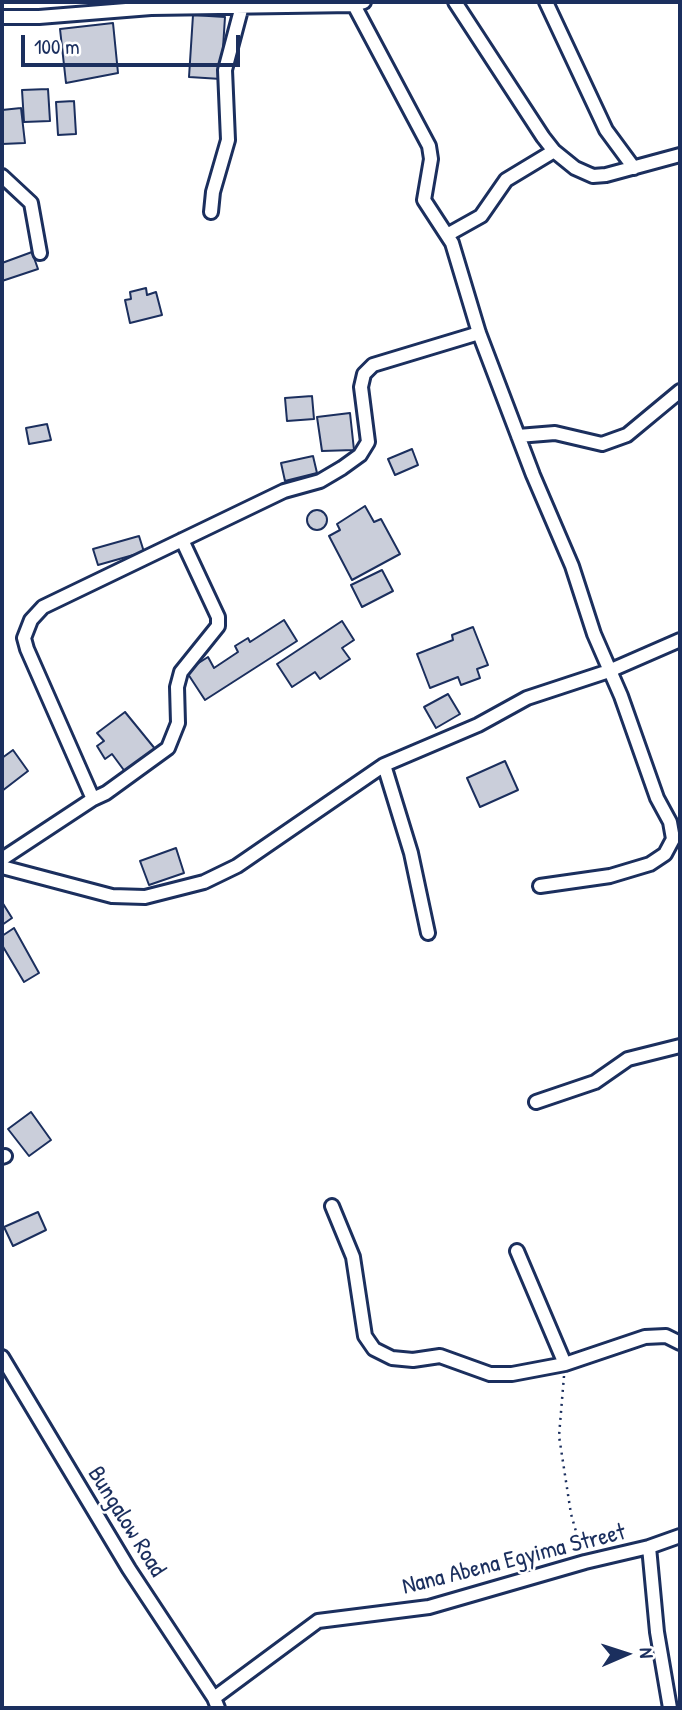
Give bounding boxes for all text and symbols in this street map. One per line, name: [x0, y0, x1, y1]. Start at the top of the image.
scale bar: [24, 21, 243, 65]
text: 100 m: [34, 32, 80, 61]
street label: Bungalow Road: [81, 1461, 171, 1583]
street label: Nana Abena Egyima Street: [400, 1518, 628, 1602]
north arrow: [591, 1619, 661, 1689]
text: N: [634, 1647, 660, 1659]

